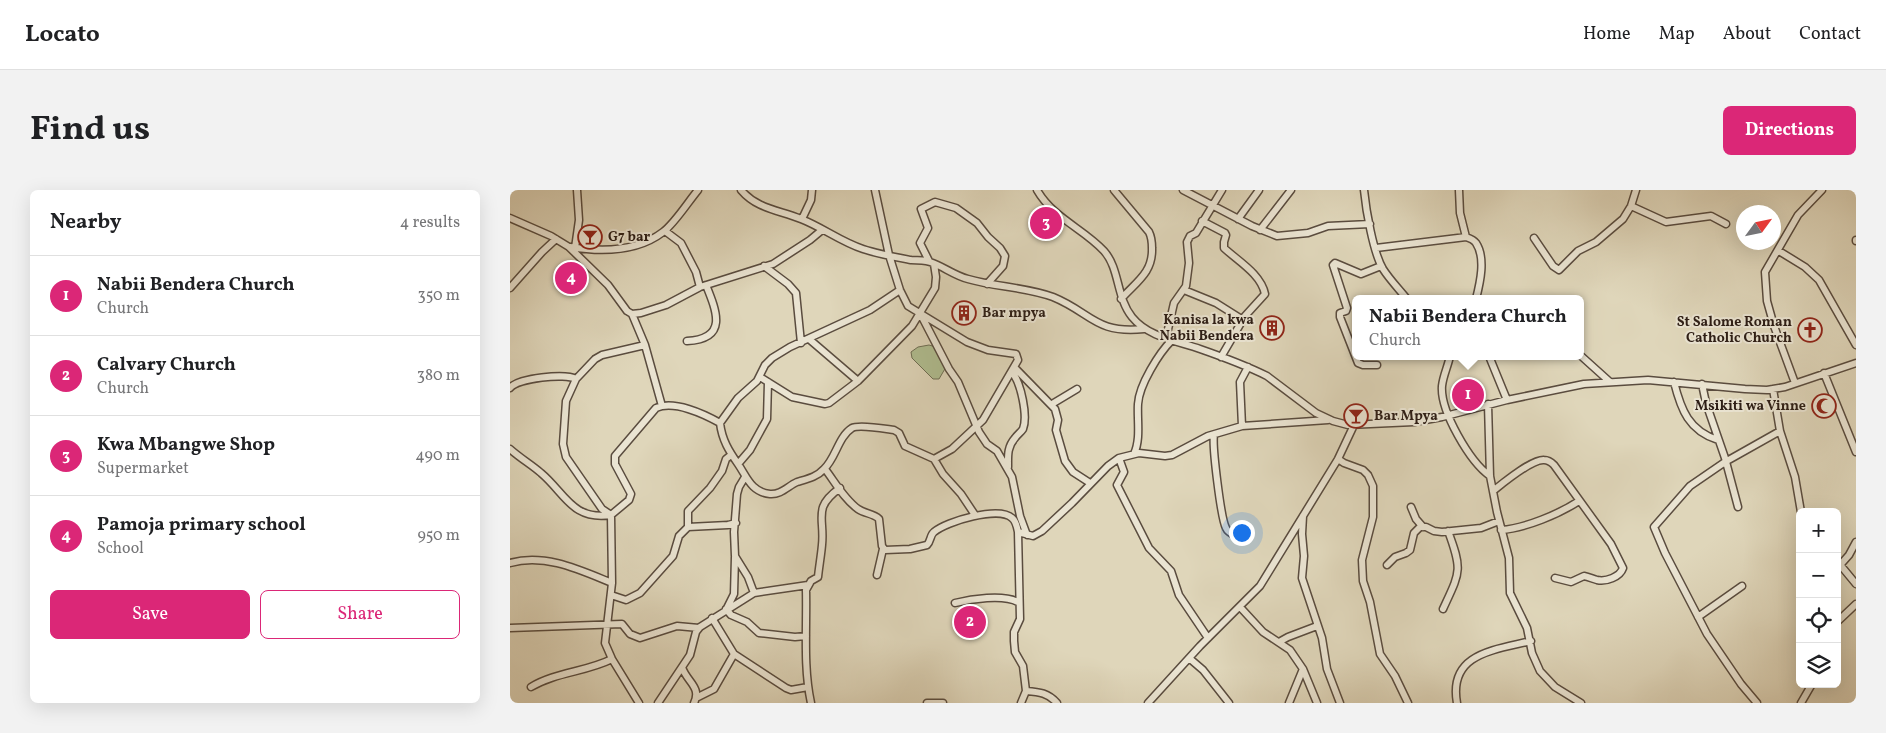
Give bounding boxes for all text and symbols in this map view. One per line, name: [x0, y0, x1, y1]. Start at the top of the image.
text: Locato: [25, 18, 100, 52]
text: Home: [1583, 22, 1631, 47]
text: Map: [1659, 22, 1695, 47]
text: About: [1723, 22, 1771, 47]
text: Contact: [1799, 22, 1861, 47]
text: Find us: [30, 106, 150, 154]
button: Directions: [1723, 106, 1856, 155]
pin: 3: [1030, 204, 1062, 242]
north arrow: [1736, 205, 1781, 250]
text: Nearby: [50, 208, 121, 237]
text: 4 results: [400, 212, 460, 234]
bar icon: G7 bar: [577, 224, 603, 250]
place label: G7 bar: [608, 228, 651, 247]
pin: 4: [555, 259, 587, 297]
text: Nabii Bendera Church: [97, 272, 295, 298]
text: 1: [63, 285, 69, 307]
text: 350 m: [417, 285, 460, 307]
popup: [1352, 295, 1584, 360]
text: Church: [97, 298, 149, 320]
building icon: Bar mpya: [951, 300, 977, 326]
place label: Bar mpya: [982, 304, 1046, 323]
text: Nabii Bendera Church: [1369, 304, 1567, 330]
place label: Kanisa la kwa Nabii Bendera: [1160, 311, 1254, 346]
place label: St Salome Roman Catholic Church: [1677, 313, 1792, 348]
building icon: Kanisa la kwa Nabii Bendera: [1259, 315, 1285, 341]
church icon: St Salome Roman Catholic Church: [1797, 317, 1823, 343]
text: Church: [1369, 330, 1421, 352]
text: Calvary Church: [97, 352, 236, 378]
text: 2: [62, 365, 70, 387]
text: 380 m: [417, 365, 460, 387]
pin: 1: [1452, 376, 1484, 414]
text: Church: [97, 378, 149, 400]
mosque icon: Msikiti wa Vinne: [1811, 393, 1837, 419]
place label: Msikiti wa Vinne: [1695, 397, 1806, 416]
bar icon: Bar Mpya: [1343, 403, 1369, 429]
place label: Bar Mpya: [1374, 407, 1438, 426]
text: Kwa Mbangwe Shop: [97, 432, 275, 458]
text: 3: [62, 445, 70, 467]
text: 490 m: [415, 445, 460, 467]
text: Supermarket: [97, 458, 189, 480]
map controls: [1796, 508, 1841, 688]
button: +: [1796, 508, 1841, 553]
text: Pamoja primary school: [97, 512, 306, 538]
your location: [1229, 520, 1255, 546]
text: 4: [61, 525, 71, 547]
text: 950 m: [418, 525, 460, 547]
text: School: [97, 538, 144, 560]
button: −: [1796, 553, 1841, 598]
button: Save: [50, 590, 250, 639]
button: Share: [260, 590, 460, 639]
button: locate: [1796, 598, 1841, 643]
pin: 2: [954, 603, 986, 641]
button: layers: [1796, 643, 1841, 688]

